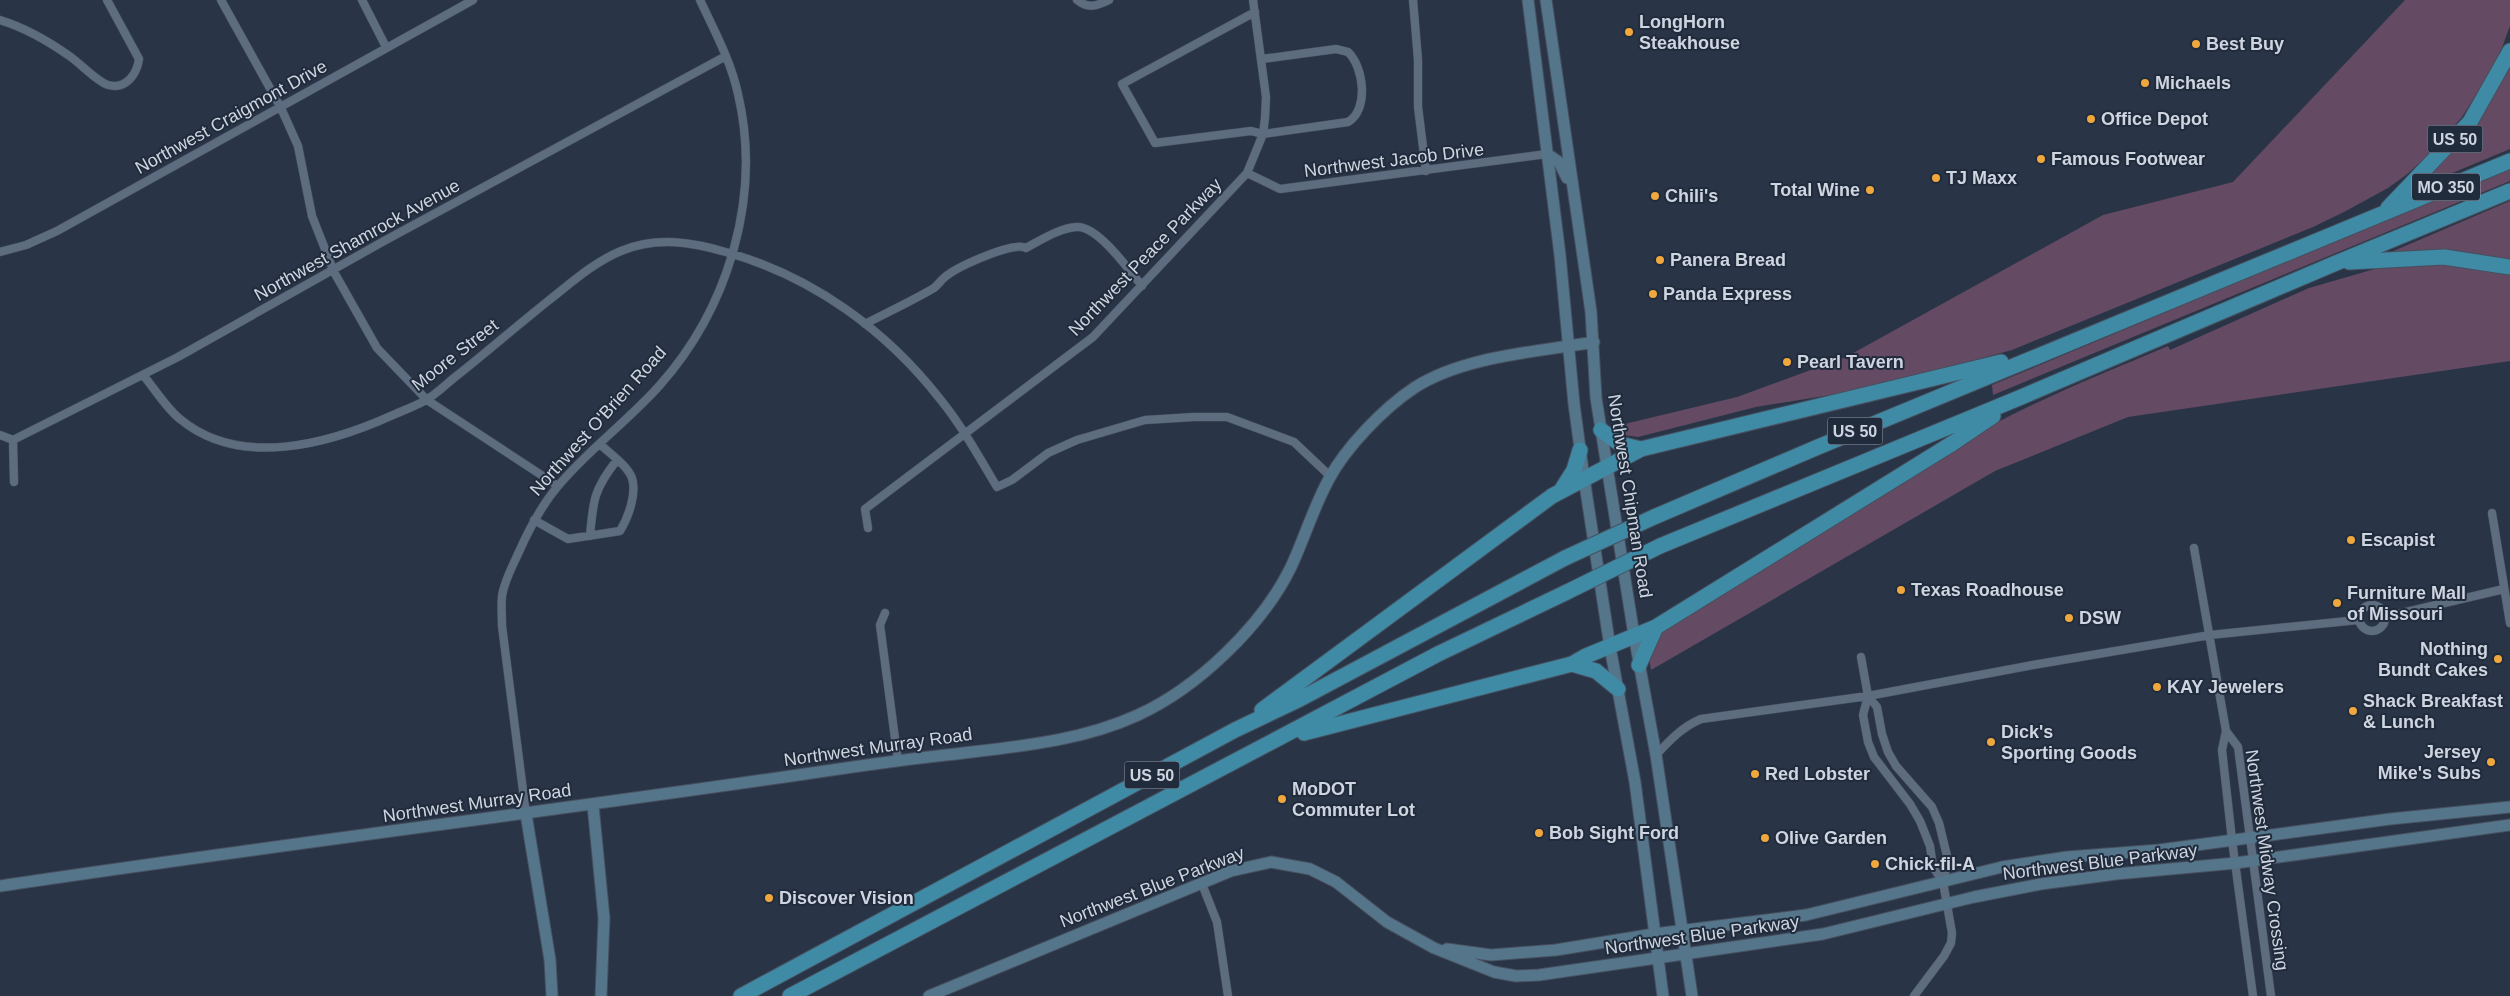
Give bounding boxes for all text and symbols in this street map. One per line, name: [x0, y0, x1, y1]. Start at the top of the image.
place label: LongHorn Steakhouse: [1639, 12, 1740, 53]
marker: LongHorn Steakhouse: [1623, 26, 1635, 38]
place label: Best Buy: [2206, 34, 2284, 54]
marker: Best Buy: [2190, 38, 2202, 50]
street label: Northwest Craigmont Drive: [132, 56, 330, 178]
place label: Michaels: [2155, 73, 2231, 93]
marker: Michaels: [2139, 77, 2151, 89]
place label: Office Depot: [2101, 109, 2208, 129]
marker: Office Depot: [2085, 113, 2097, 125]
road number: US 50: [2428, 126, 2482, 152]
street label: Northwest Jacob Drive: [1303, 139, 1485, 181]
place label: Famous Footwear: [2051, 149, 2205, 169]
marker: Famous Footwear: [2035, 153, 2047, 165]
place label: TJ Maxx: [1946, 168, 2017, 188]
marker: TJ Maxx: [1930, 172, 1942, 184]
road number: MO 350: [2412, 173, 2480, 200]
street label: Northwest Peace Parkway: [1064, 174, 1226, 340]
street label: Northwest Shamrock Avenue: [251, 175, 463, 305]
place label: Total Wine: [1771, 180, 1860, 200]
marker: Total Wine: [1864, 184, 1876, 196]
place label: Chili's: [1665, 186, 1718, 206]
marker: Chili's: [1649, 190, 1661, 202]
place label: Panera Bread: [1670, 250, 1786, 270]
marker: Panera Bread: [1654, 254, 1666, 266]
place label: Panda Express: [1663, 284, 1792, 304]
marker: Panda Express: [1647, 288, 1659, 300]
street label: Moore Street: [408, 315, 502, 395]
street label: Northwest O'Brien Road: [526, 342, 670, 500]
place label: Pearl Tavern: [1797, 352, 1904, 372]
marker: Pearl Tavern: [1781, 356, 1793, 368]
street label: Northwest Chipman Road: [1604, 393, 1656, 599]
road number: US 50: [1828, 418, 1882, 444]
place label: Escapist: [2361, 530, 2435, 550]
marker: Escapist: [2345, 534, 2357, 546]
place label: Texas Roadhouse: [1911, 580, 2064, 600]
place label: Furniture Mall of Missouri: [2347, 583, 2466, 624]
marker: Texas Roadhouse: [1895, 584, 1907, 596]
marker: Furniture Mall of Missouri: [2331, 597, 2343, 609]
place label: DSW: [2079, 608, 2121, 628]
marker: DSW: [2063, 612, 2075, 624]
place label: Nothing Bundt Cakes: [2378, 639, 2488, 680]
marker: Nothing Bundt Cakes: [2492, 653, 2504, 665]
place label: KAY Jewelers: [2167, 677, 2284, 697]
marker: KAY Jewelers: [2151, 681, 2163, 693]
place label: Shack Breakfast & Lunch: [2363, 691, 2503, 732]
marker: Shack Breakfast & Lunch: [2347, 705, 2359, 717]
place label: Dick's Sporting Goods: [2001, 722, 2137, 763]
street label: Northwest Murray Road: [782, 724, 974, 770]
marker: Dick's Sporting Goods: [1985, 736, 1997, 748]
place label: Jersey Mike's Subs: [2378, 742, 2481, 783]
street label: Northwest Midway Crossing: [2242, 748, 2292, 972]
marker: Jersey Mike's Subs: [2485, 756, 2497, 768]
road number: US 50: [1124, 762, 1180, 788]
place label: Red Lobster: [1765, 764, 1870, 784]
marker: Red Lobster: [1749, 768, 1761, 780]
place label: MoDOT Commuter Lot: [1292, 779, 1415, 820]
street label: Northwest Murray Road: [381, 780, 573, 826]
marker: MoDOT Commuter Lot: [1276, 793, 1288, 805]
place label: Bob Sight Ford: [1549, 823, 1679, 843]
marker: Bob Sight Ford: [1533, 827, 1545, 839]
place label: Olive Garden: [1775, 828, 1887, 848]
marker: Olive Garden: [1759, 832, 1771, 844]
street label: Northwest Blue Parkway: [2001, 840, 2199, 884]
street label: Northwest Blue Parkway: [1057, 843, 1247, 931]
place label: Chick-fil-A: [1885, 854, 1975, 874]
marker: Chick-fil-A: [1869, 858, 1881, 870]
place label: Discover Vision: [779, 888, 914, 908]
marker: Discover Vision: [763, 892, 775, 904]
street label: Northwest Blue Parkway: [1604, 911, 1800, 959]

